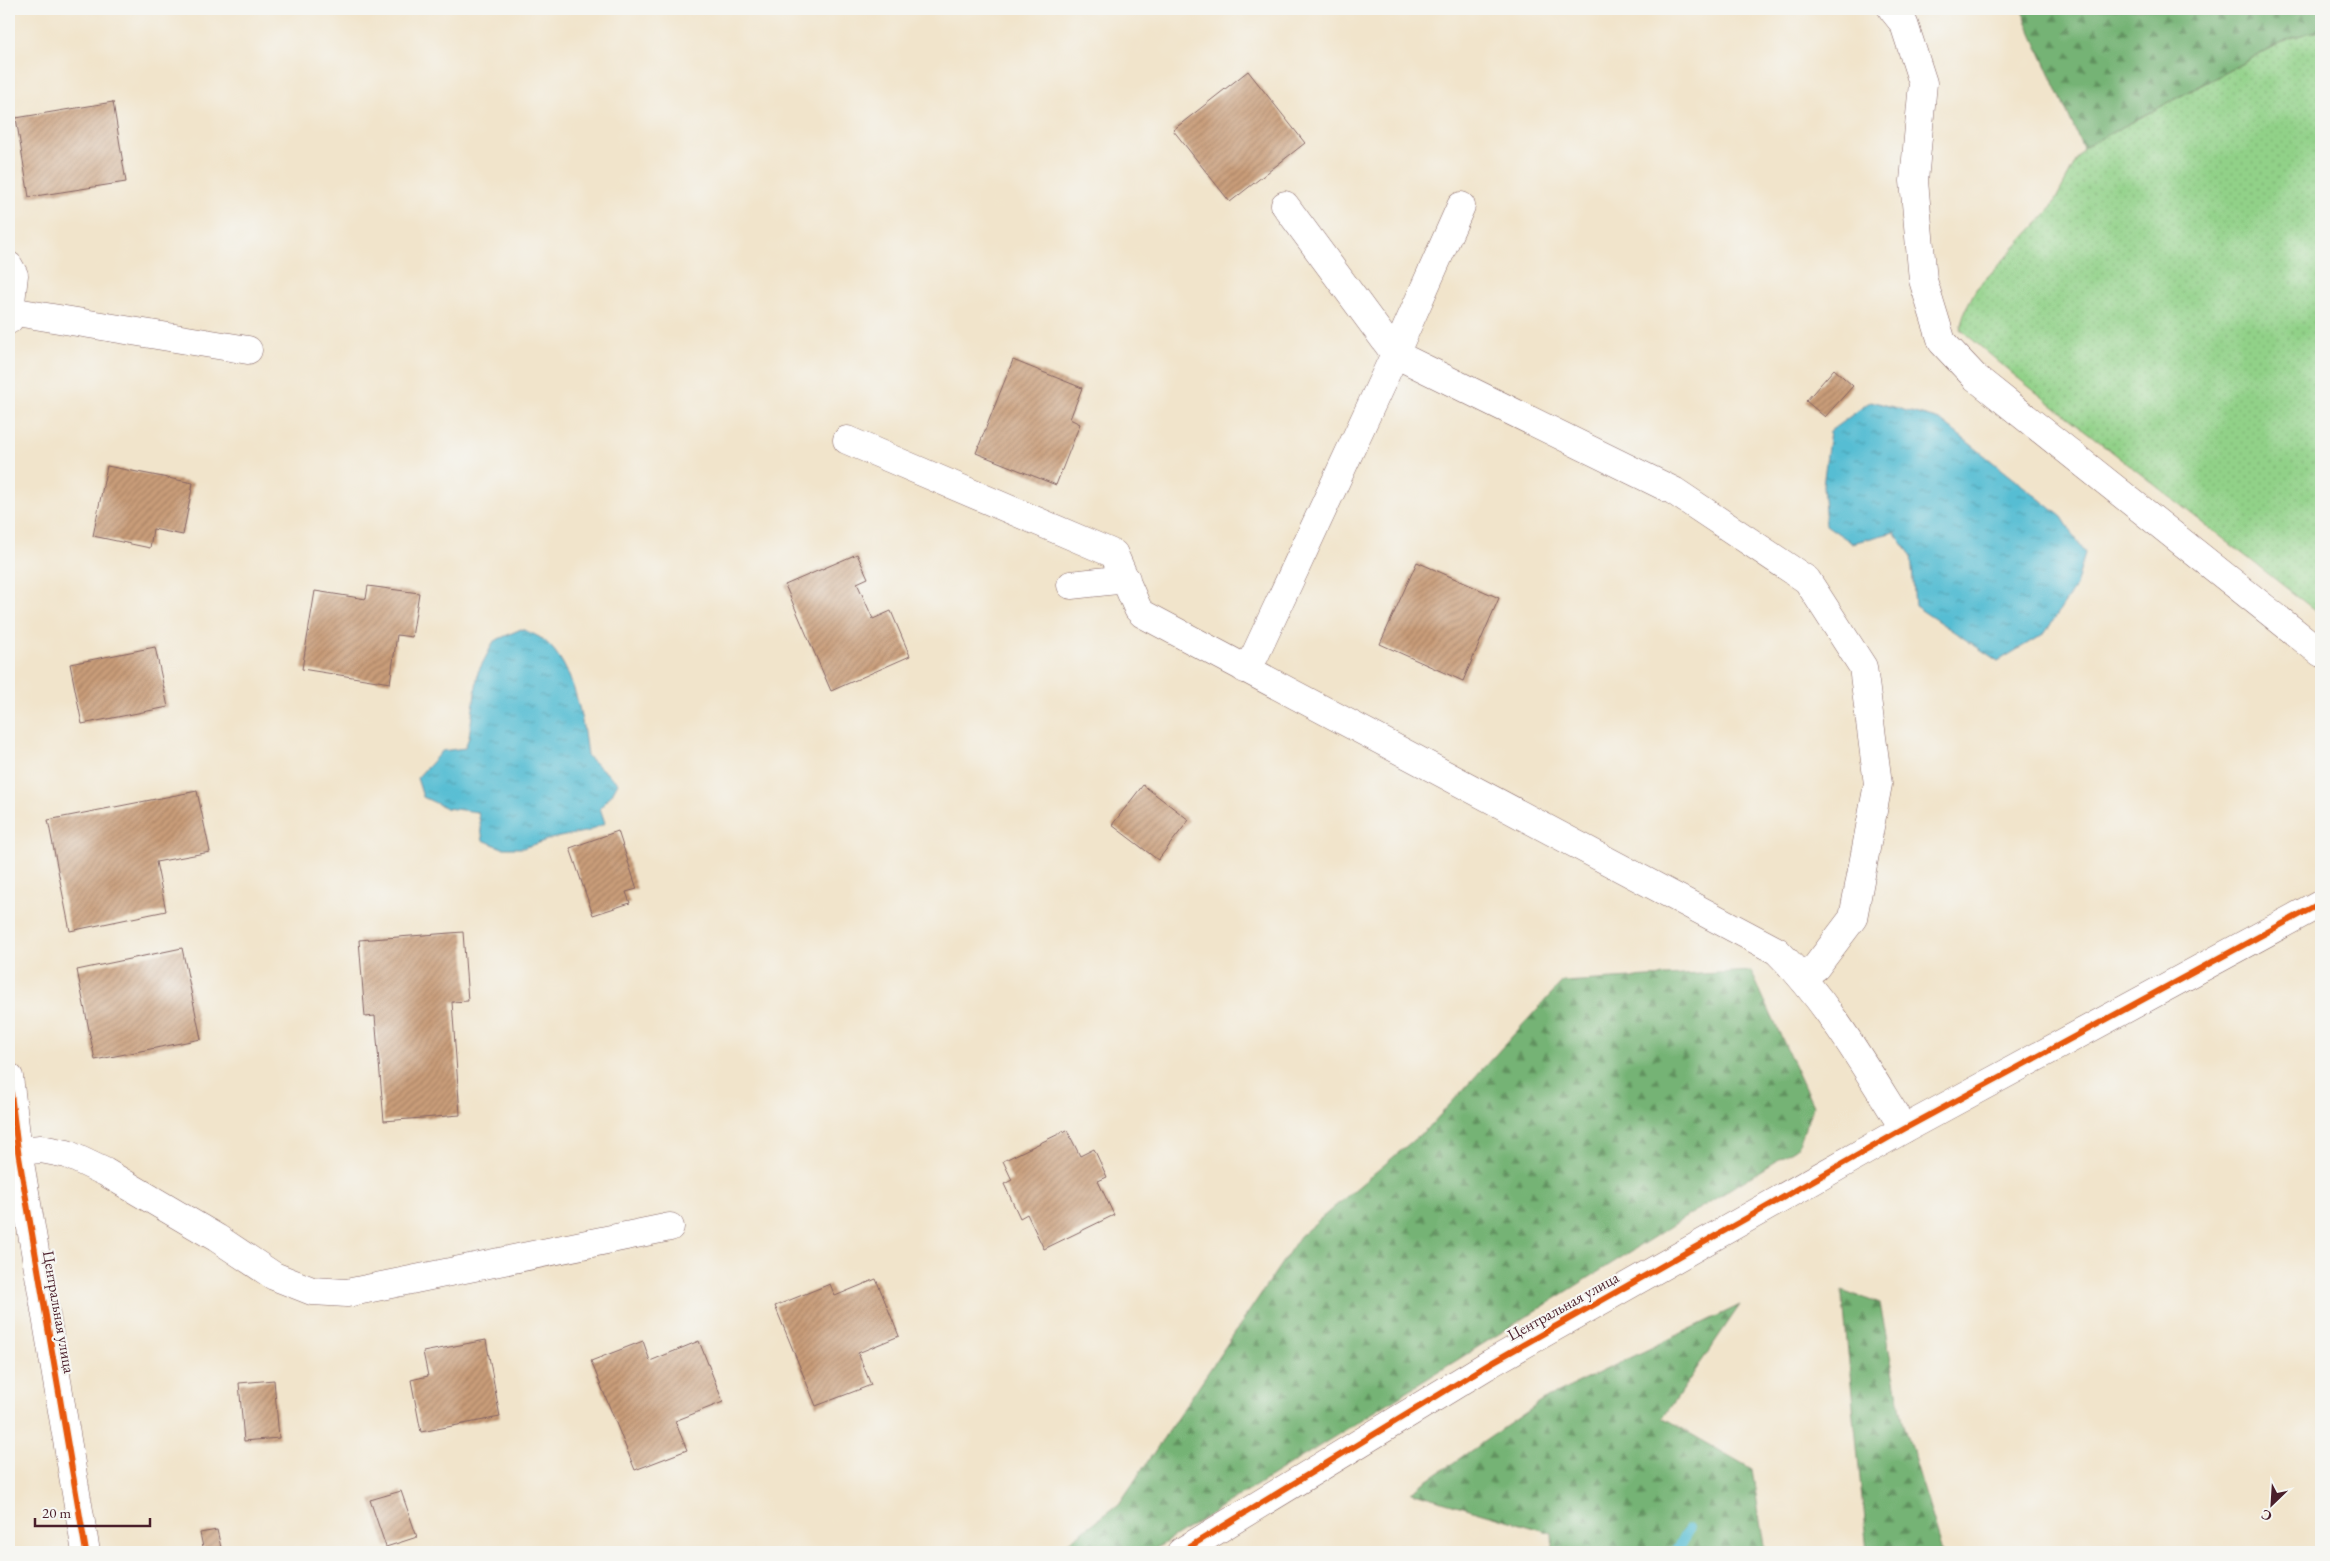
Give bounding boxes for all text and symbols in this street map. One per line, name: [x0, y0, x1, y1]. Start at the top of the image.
street label: Центральная улица: [38, 1249, 80, 1376]
street label: Центральная улица: [1504, 1266, 1623, 1345]
north arrow: [2248, 1478, 2298, 1528]
scale bar: [35, 1496, 150, 1528]
text: 20 m: [42, 1503, 71, 1522]
text: С: [2258, 1505, 2275, 1526]

